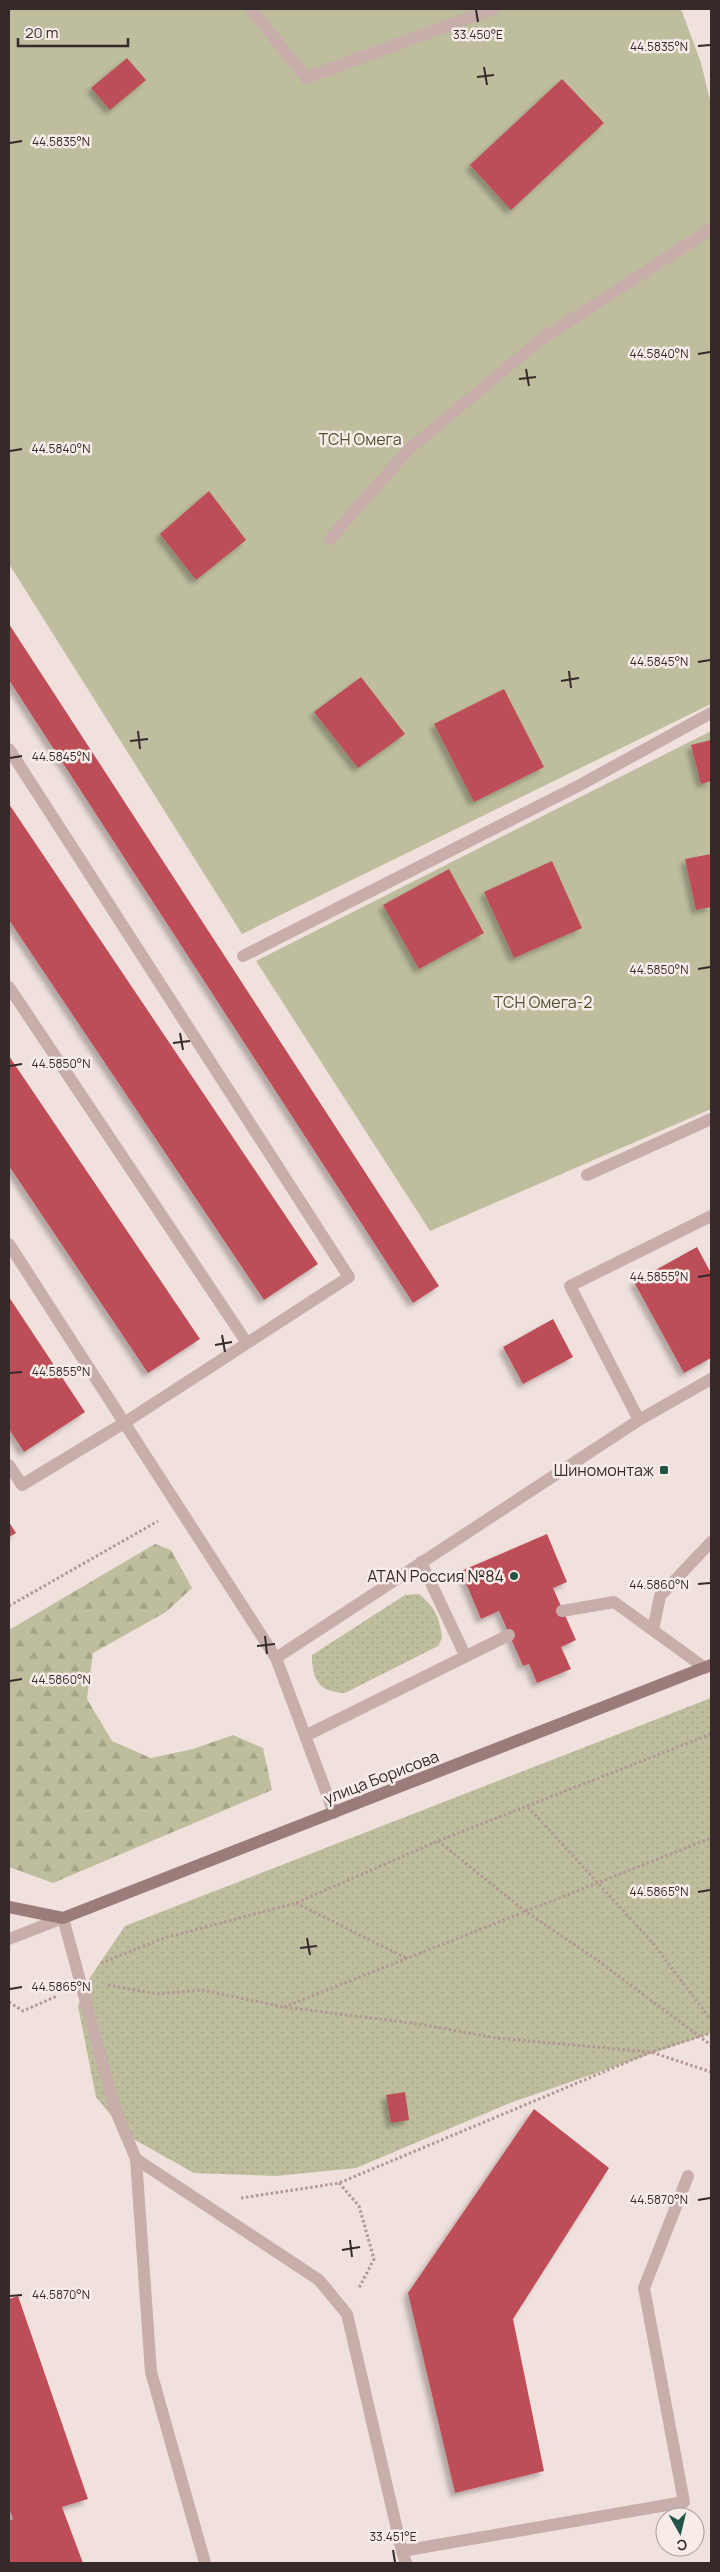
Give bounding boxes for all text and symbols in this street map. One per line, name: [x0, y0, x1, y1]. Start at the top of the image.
scale bar: [18, 15, 128, 47]
text: 20 m: [25, 22, 58, 43]
text: 33.450°E: [453, 26, 503, 43]
text: 44.5835°N: [630, 38, 688, 55]
text: 44.5835°N: [32, 133, 90, 150]
text: 44.5840°N: [630, 345, 688, 362]
park label: ТСН Омега: [318, 428, 402, 450]
text: 44.5840°N: [32, 440, 90, 457]
text: 44.5845°N: [630, 653, 688, 670]
text: 44.5845°N: [32, 748, 90, 765]
text: 44.5850°N: [630, 961, 688, 978]
park label: ТСН Омега-2: [494, 991, 592, 1013]
text: 44.5850°N: [32, 1055, 90, 1072]
text: 44.5855°N: [630, 1268, 688, 1285]
text: 44.5855°N: [32, 1363, 90, 1380]
place label: Шиномонтаж: [554, 1459, 655, 1481]
marker: Шиномонтаж: [658, 1464, 670, 1476]
place label: ATAN Россия №84: [367, 1565, 504, 1587]
marker: ATAN Россия №84: [508, 1570, 520, 1582]
text: 44.5860°N: [629, 1576, 689, 1593]
text: 44.5860°N: [31, 1671, 91, 1688]
street label: улица Борисова: [320, 1745, 442, 1809]
text: 44.5865°N: [630, 1883, 688, 1900]
text: 44.5865°N: [32, 1978, 90, 1995]
text: 44.5870°N: [630, 2191, 688, 2208]
text: 44.5870°N: [32, 2286, 90, 2303]
north arrow: [655, 2507, 705, 2557]
text: 33.451°E: [369, 2528, 417, 2545]
text: С: [675, 2535, 688, 2555]

